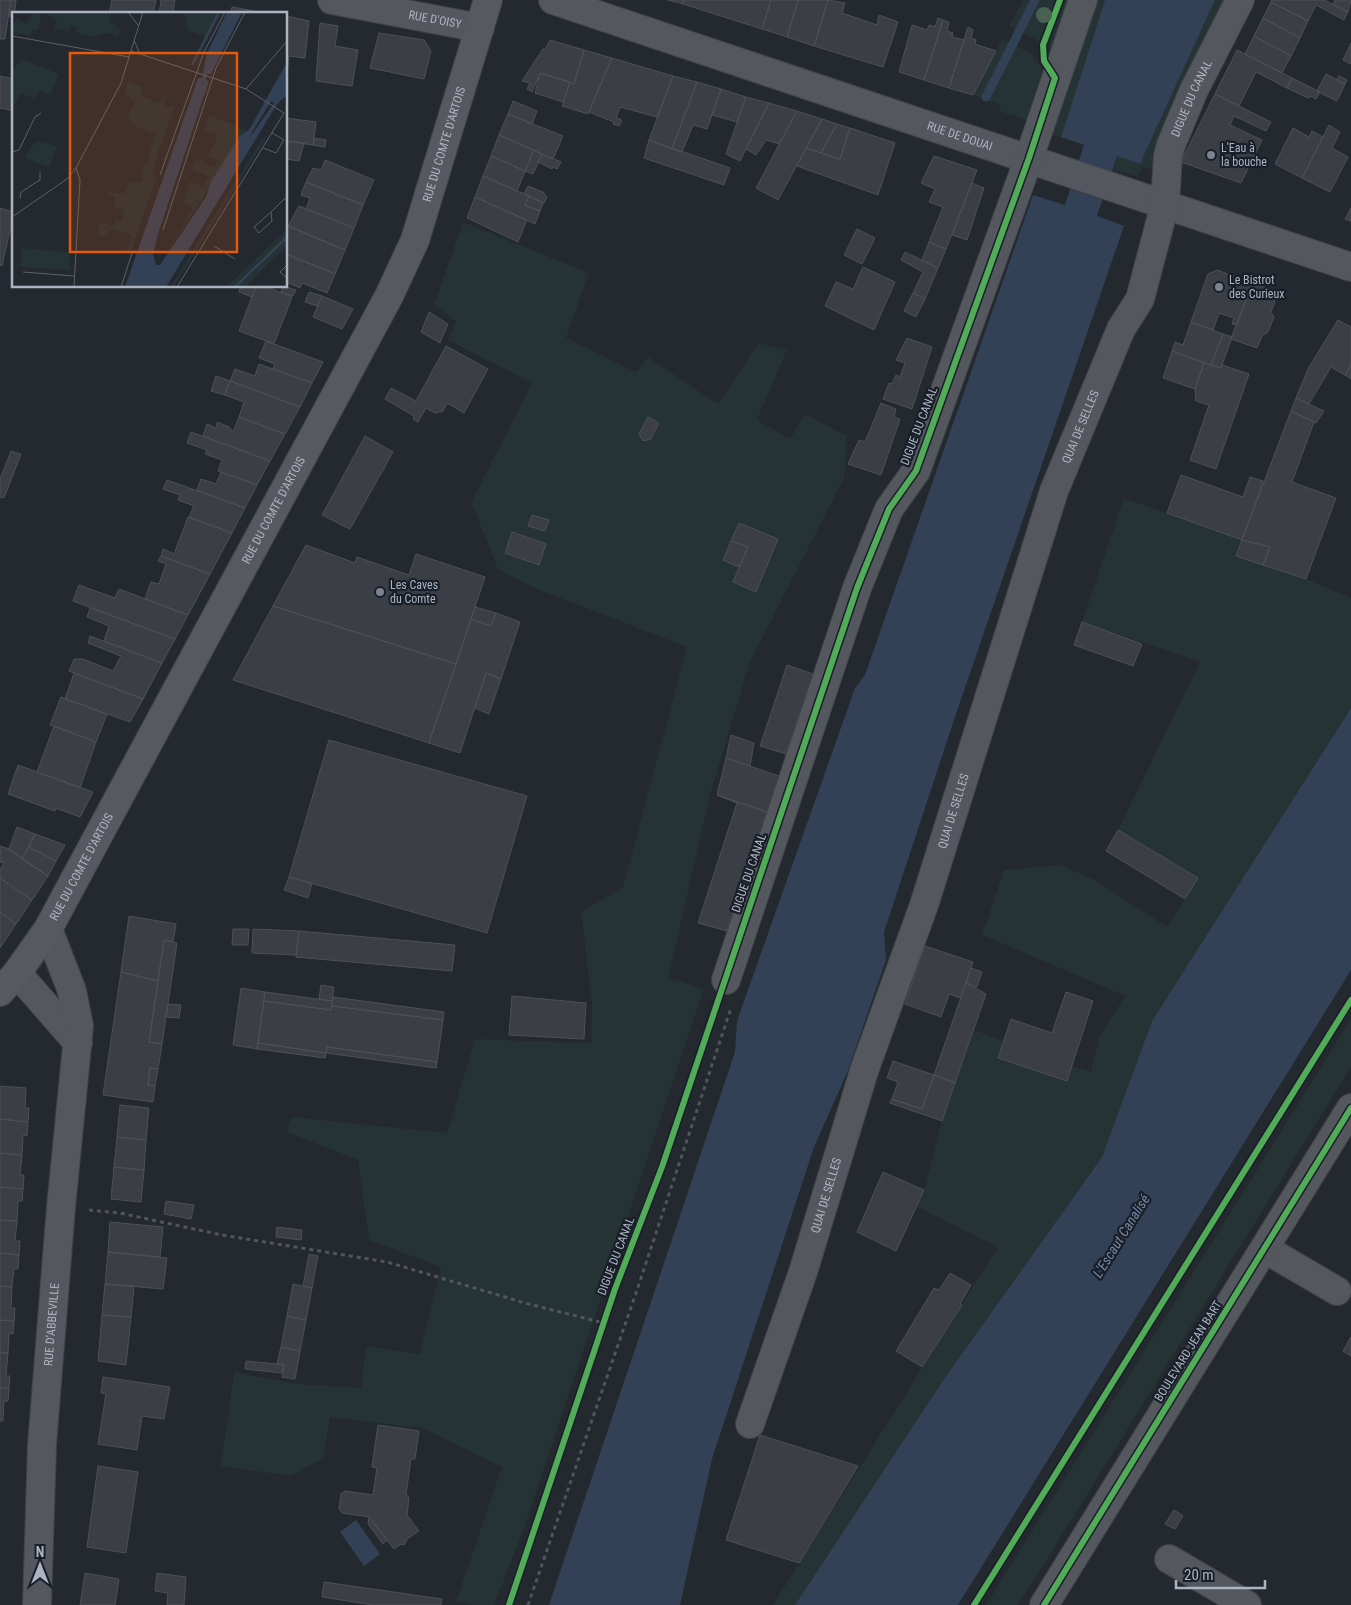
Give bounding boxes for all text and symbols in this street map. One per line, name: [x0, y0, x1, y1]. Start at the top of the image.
street label: RUE D'OISY: [408, 8, 463, 32]
inset map: [12, 12, 288, 288]
street label: DIGUE DU CANAL: [1168, 57, 1215, 139]
street label: RUE DU COMTE D'ARTOIS: [420, 85, 468, 204]
street label: RUE DE DOUAI: [925, 119, 994, 154]
place label: L'Eau à la bouche: [1221, 141, 1267, 169]
marker: L'Eau à la bouche: [1205, 149, 1217, 161]
place label: Le Bistrot des Curieux: [1229, 273, 1285, 301]
marker: Le Bistrot des Curieux: [1213, 281, 1225, 293]
street label: DIGUE DU CANAL: [898, 385, 940, 467]
street label: QUAI DE SELLES: [1059, 388, 1102, 465]
street label: RUE DU COMTE D'ARTOIS: [239, 454, 308, 566]
place label: Les Caves du Comte: [390, 578, 438, 606]
marker: Les Caves du Comte: [374, 586, 386, 598]
street label: QUAI DE SELLES: [935, 772, 972, 850]
street label: RUE DU COMTE D'ARTOIS: [47, 811, 116, 923]
street label: DIGUE DU CANAL: [729, 831, 769, 914]
street label: QUAI DE SELLES: [808, 1156, 844, 1235]
water label: L'Escaut Canalisé: [1089, 1191, 1153, 1280]
street label: DIGUE DU CANAL: [595, 1215, 637, 1297]
street label: RUE D'ABBEVILLE: [41, 1282, 62, 1367]
street label: BOULEVARD JEAN BART: [1151, 1298, 1225, 1404]
north arrow: [15, 1540, 65, 1590]
text: N: [36, 1544, 44, 1560]
scale bar: [1176, 1558, 1265, 1590]
text: 20 m: [1184, 1566, 1214, 1584]

